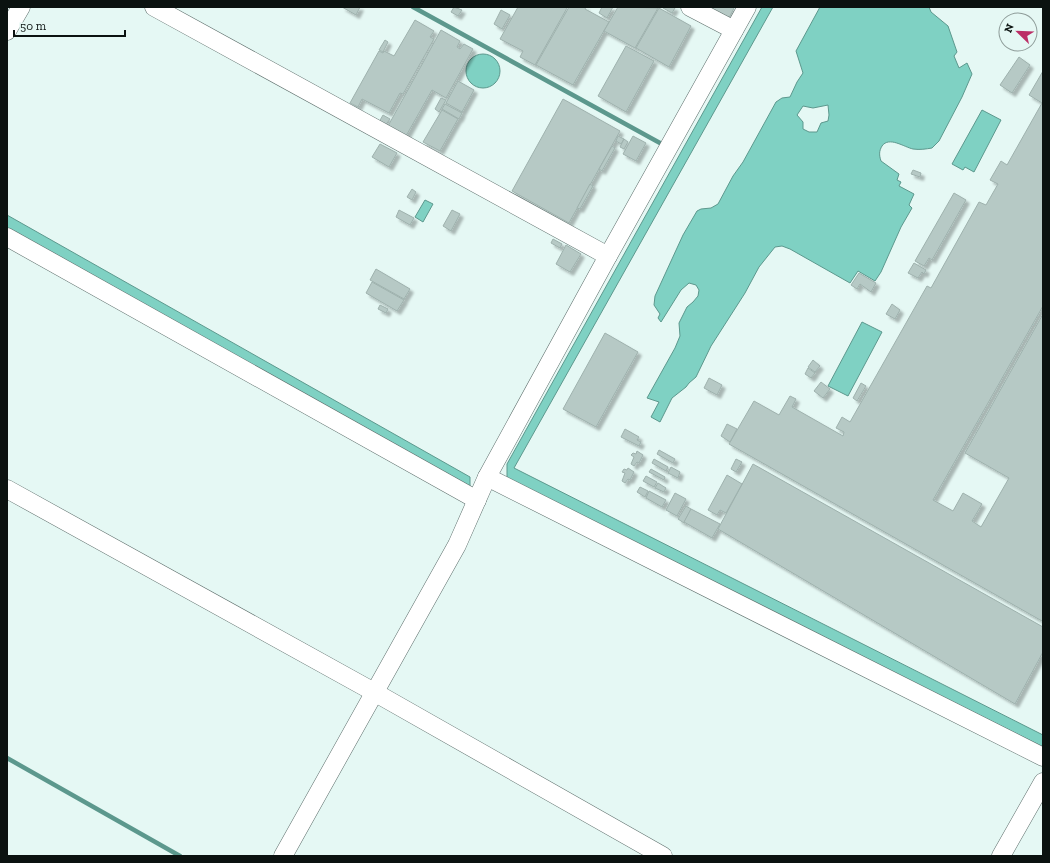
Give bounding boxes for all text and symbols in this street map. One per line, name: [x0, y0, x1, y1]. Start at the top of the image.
scale bar: [14, 12, 125, 38]
north arrow: [998, 12, 1038, 52]
text: 50 m: [20, 19, 47, 33]
text: N: [1002, 21, 1017, 35]

